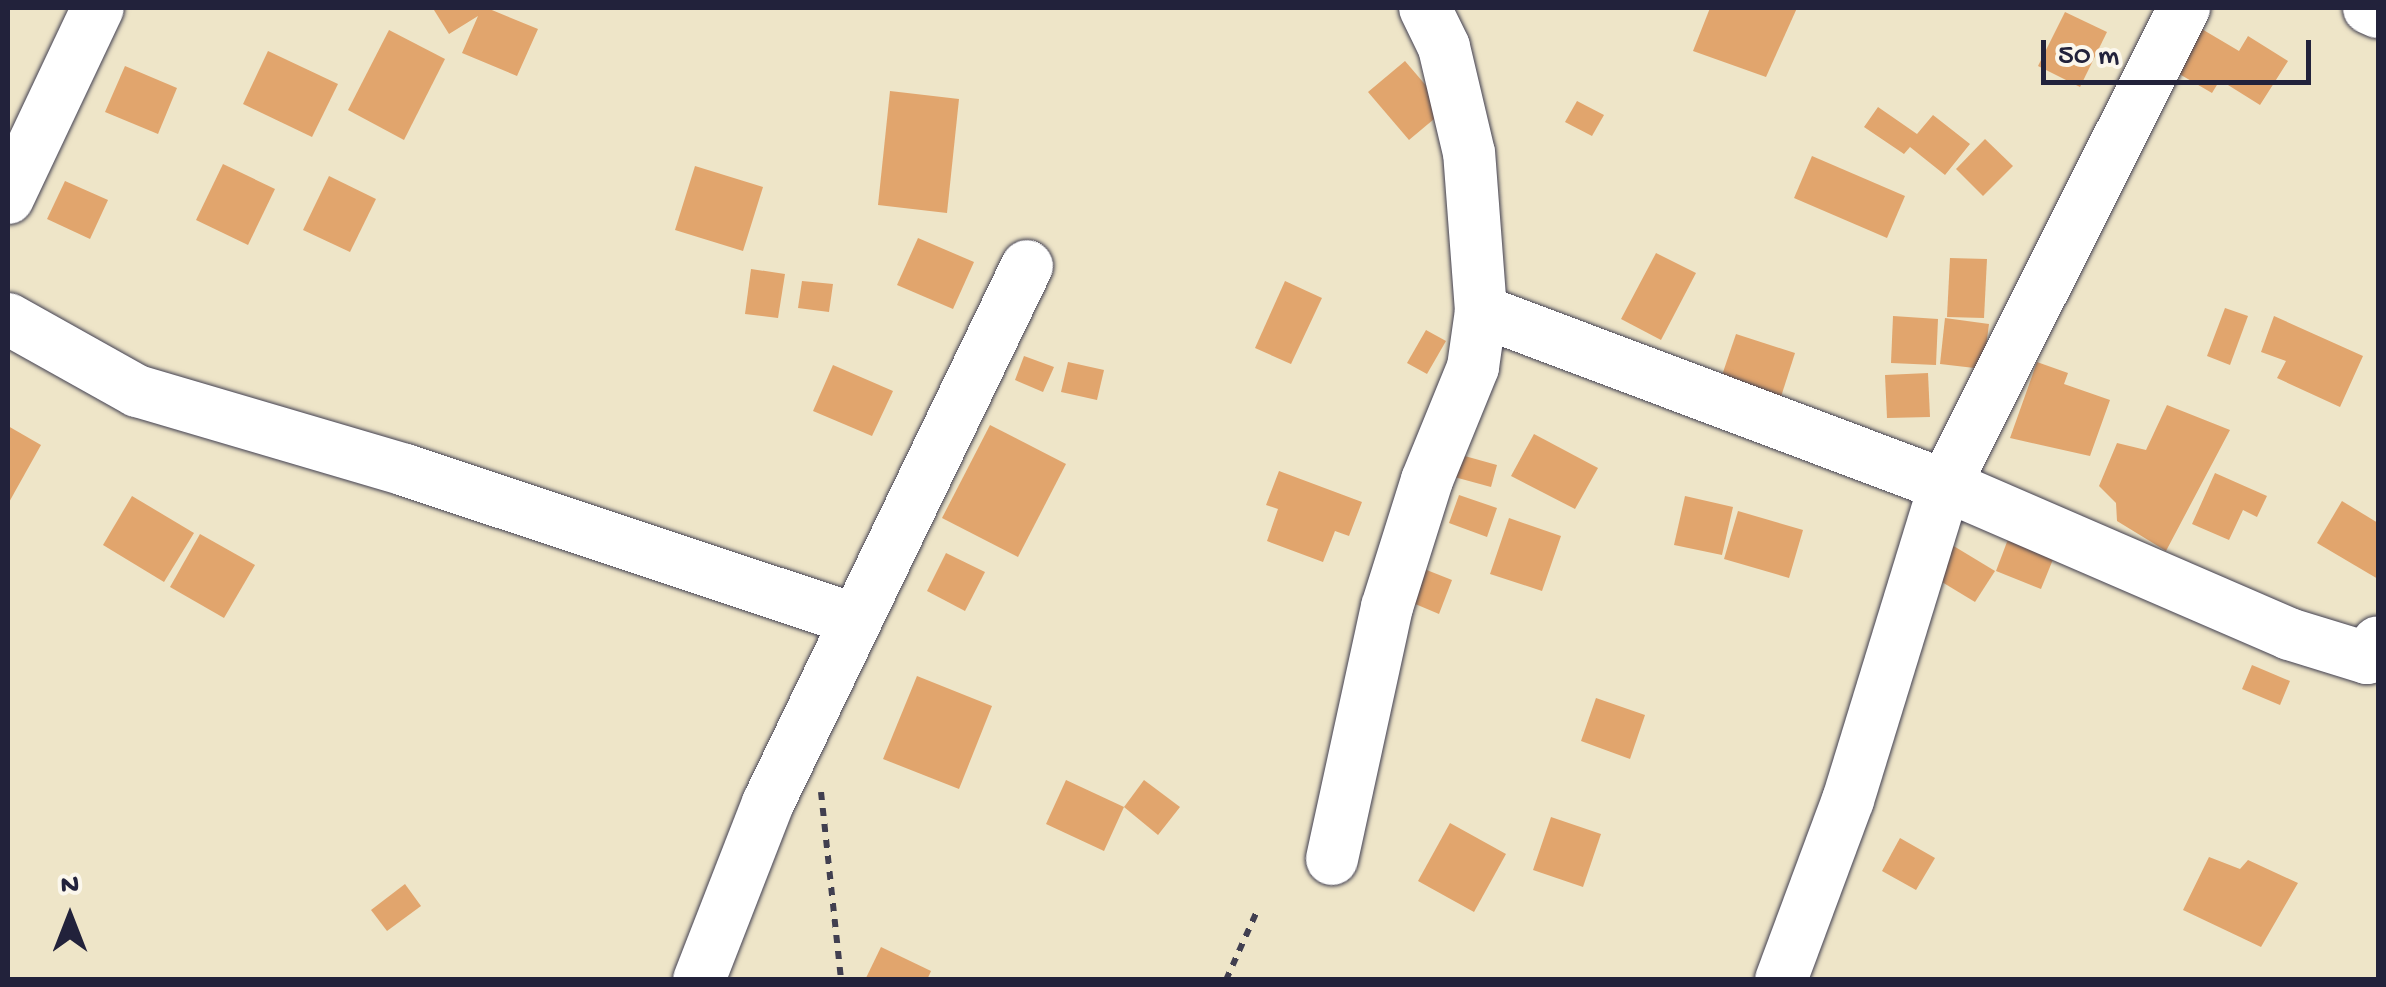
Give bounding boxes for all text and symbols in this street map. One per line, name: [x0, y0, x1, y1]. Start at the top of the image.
scale bar: [2046, 20, 2316, 82]
text: 50 m: [2058, 40, 2119, 75]
north arrow: [20, 867, 120, 967]
text: N: [61, 870, 79, 903]

